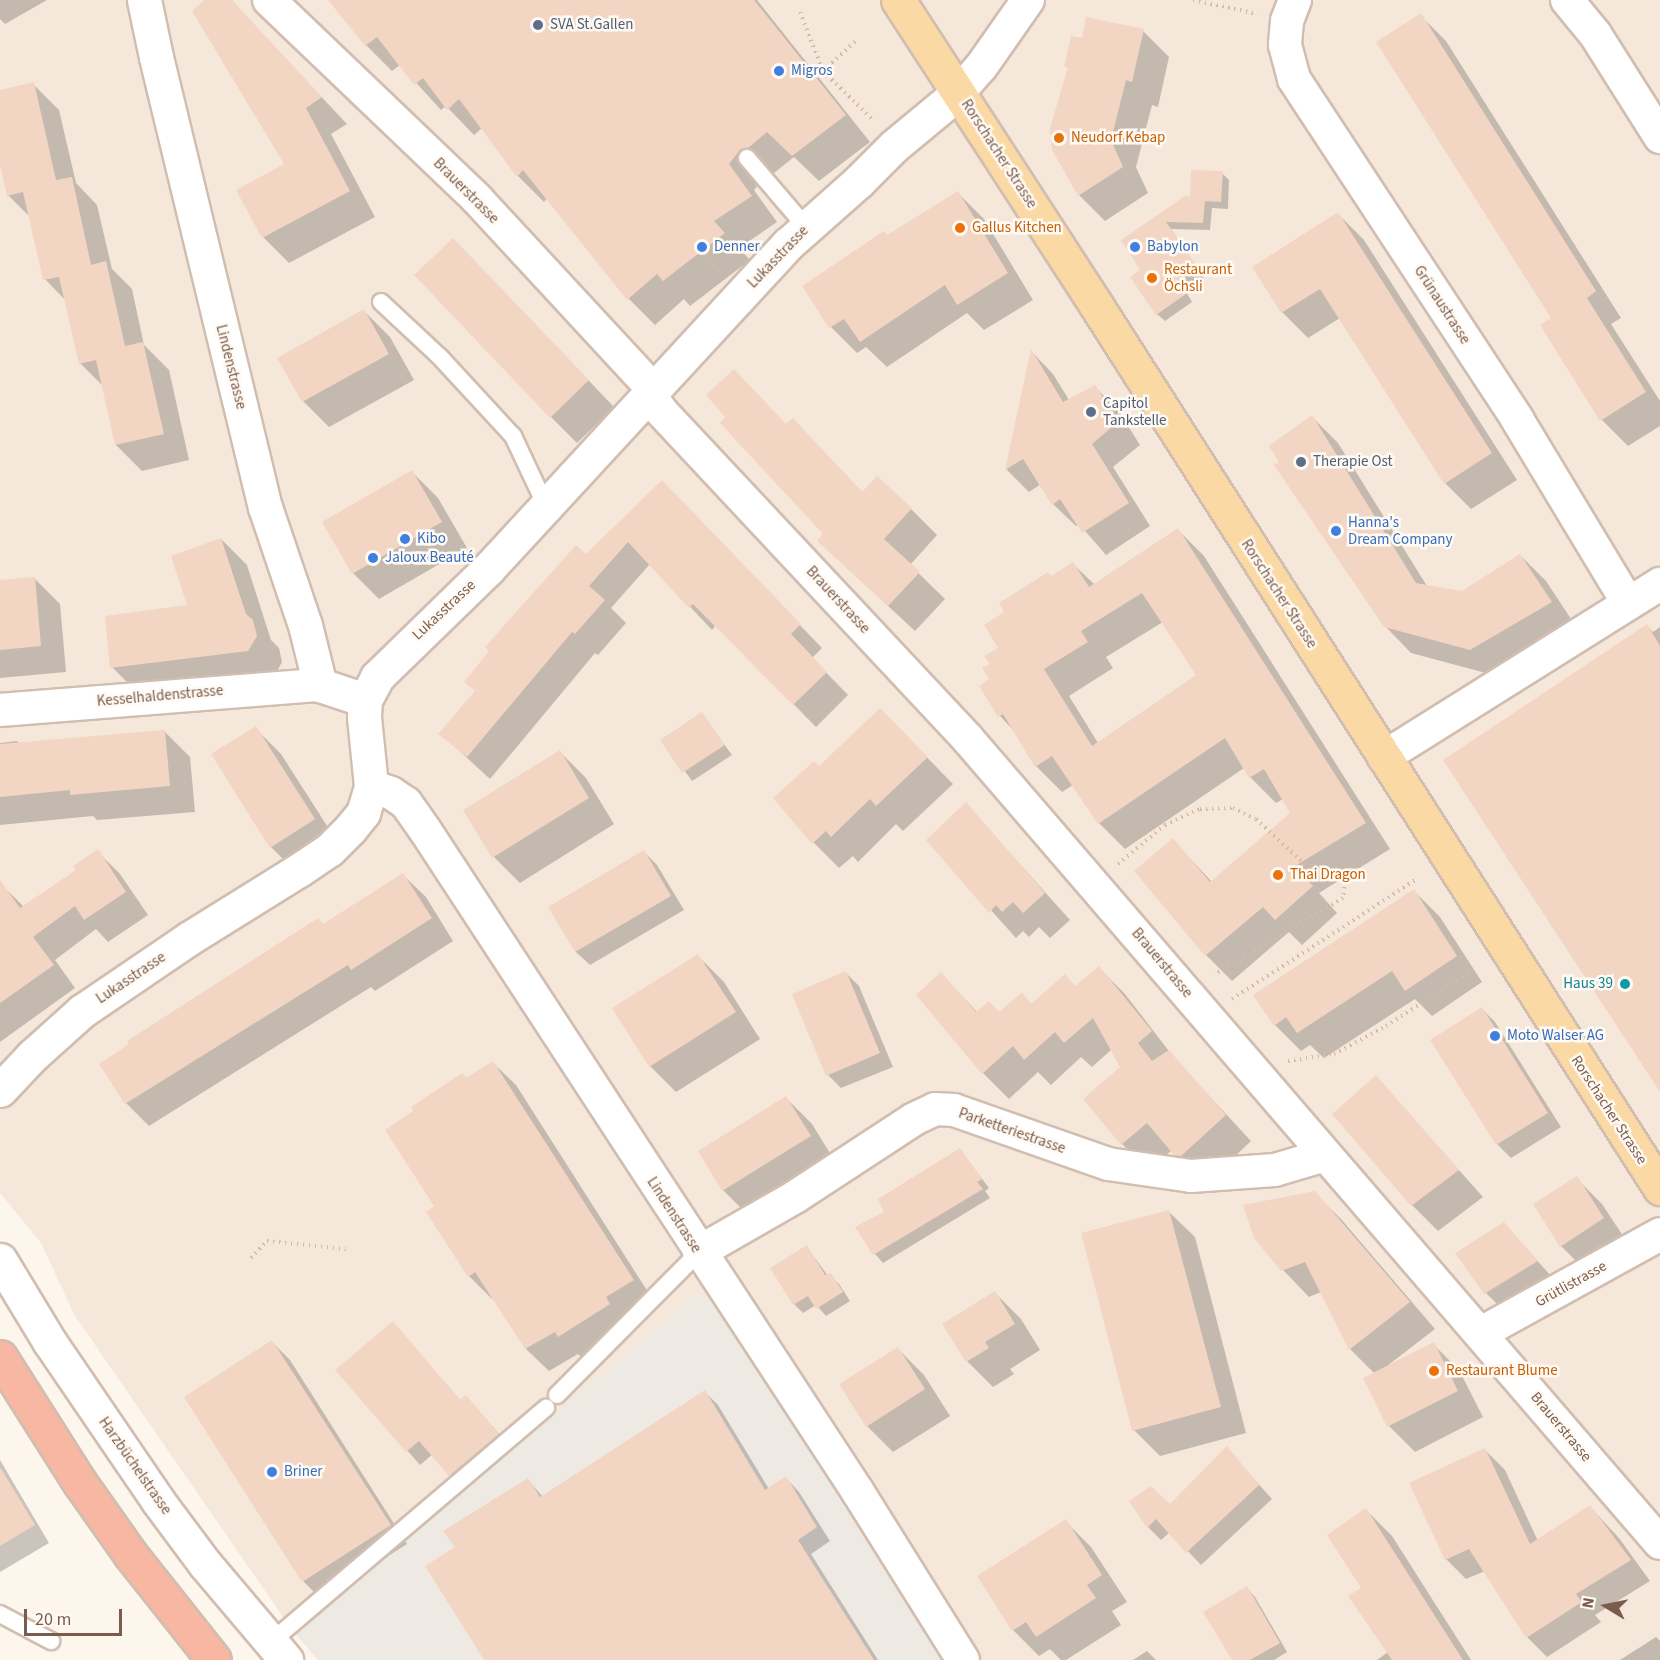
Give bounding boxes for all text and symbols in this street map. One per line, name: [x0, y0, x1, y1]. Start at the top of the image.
place label: SVA St.Gallen: [550, 16, 633, 34]
marker: SVA St.Gallen: [531, 18, 545, 32]
place label: Migros: [791, 62, 833, 80]
marker: Migros: [772, 64, 786, 78]
street label: Rorschacher Strasse: [957, 96, 1041, 212]
place label: Neudorf Kebap: [1071, 129, 1165, 147]
marker: Neudorf Kebap: [1052, 131, 1066, 145]
street label: Brauerstrasse: [429, 154, 503, 228]
place label: Gallus Kitchen: [972, 219, 1062, 237]
marker: Gallus Kitchen: [953, 221, 967, 235]
street label: Lukasstrasse: [744, 222, 812, 292]
place label: Denner: [714, 238, 760, 256]
place label: Babylon: [1147, 238, 1199, 256]
marker: Denner: [695, 240, 709, 254]
marker: Babylon: [1128, 240, 1142, 254]
place label: Restaurant Öchsli: [1164, 260, 1232, 295]
street label: Grünaustrasse: [1410, 262, 1474, 348]
marker: Restaurant Öchsli: [1145, 271, 1159, 285]
street label: Lindenstrasse: [212, 323, 250, 411]
place label: Capitol Tankstelle: [1103, 394, 1167, 429]
marker: Capitol Tankstelle: [1084, 405, 1098, 419]
place label: Therapie Ost: [1313, 453, 1393, 471]
marker: Therapie Ost: [1294, 455, 1308, 469]
place label: Hanna's Dream Company: [1348, 513, 1453, 548]
marker: Hanna's Dream Company: [1329, 524, 1343, 538]
place label: Kibo: [417, 530, 446, 548]
marker: Kibo: [398, 532, 412, 546]
street label: Rorschacher Strasse: [1237, 536, 1321, 652]
place label: Jaloux Beauté: [385, 549, 474, 567]
marker: Jaloux Beauté: [366, 551, 380, 565]
street label: Brauerstrasse: [802, 563, 874, 637]
street label: Lukasstrasse: [409, 576, 479, 644]
street label: Kesselhaldenstrasse: [96, 682, 224, 710]
place label: Thai Dragon: [1290, 866, 1366, 884]
marker: Thai Dragon: [1271, 868, 1285, 882]
street label: Brauerstrasse: [1128, 924, 1196, 1002]
street label: Lukasstrasse: [93, 948, 169, 1008]
place label: Haus 39: [1563, 975, 1613, 993]
marker: Haus 39: [1618, 977, 1632, 991]
place label: Moto Walser AG: [1507, 1027, 1604, 1045]
marker: Moto Walser AG: [1488, 1029, 1502, 1043]
street label: Rorschacher Strasse: [1567, 1052, 1651, 1168]
street label: Parketteriestrasse: [956, 1104, 1068, 1158]
street label: Lindenstrasse: [643, 1174, 705, 1256]
street label: Grütlistrasse: [1532, 1257, 1610, 1311]
place label: Restaurant Blume: [1446, 1362, 1558, 1380]
marker: Restaurant Blume: [1427, 1364, 1441, 1378]
street label: Brauerstrasse: [1527, 1388, 1595, 1466]
street label: Harzbüchelstrasse: [95, 1414, 175, 1518]
place label: Briner: [284, 1463, 323, 1481]
marker: Briner: [265, 1465, 279, 1479]
north arrow: [1576, 1576, 1636, 1636]
text: N: [1577, 1596, 1600, 1610]
scale bar: [27, 1597, 124, 1635]
text: 20 m: [35, 1607, 71, 1632]

